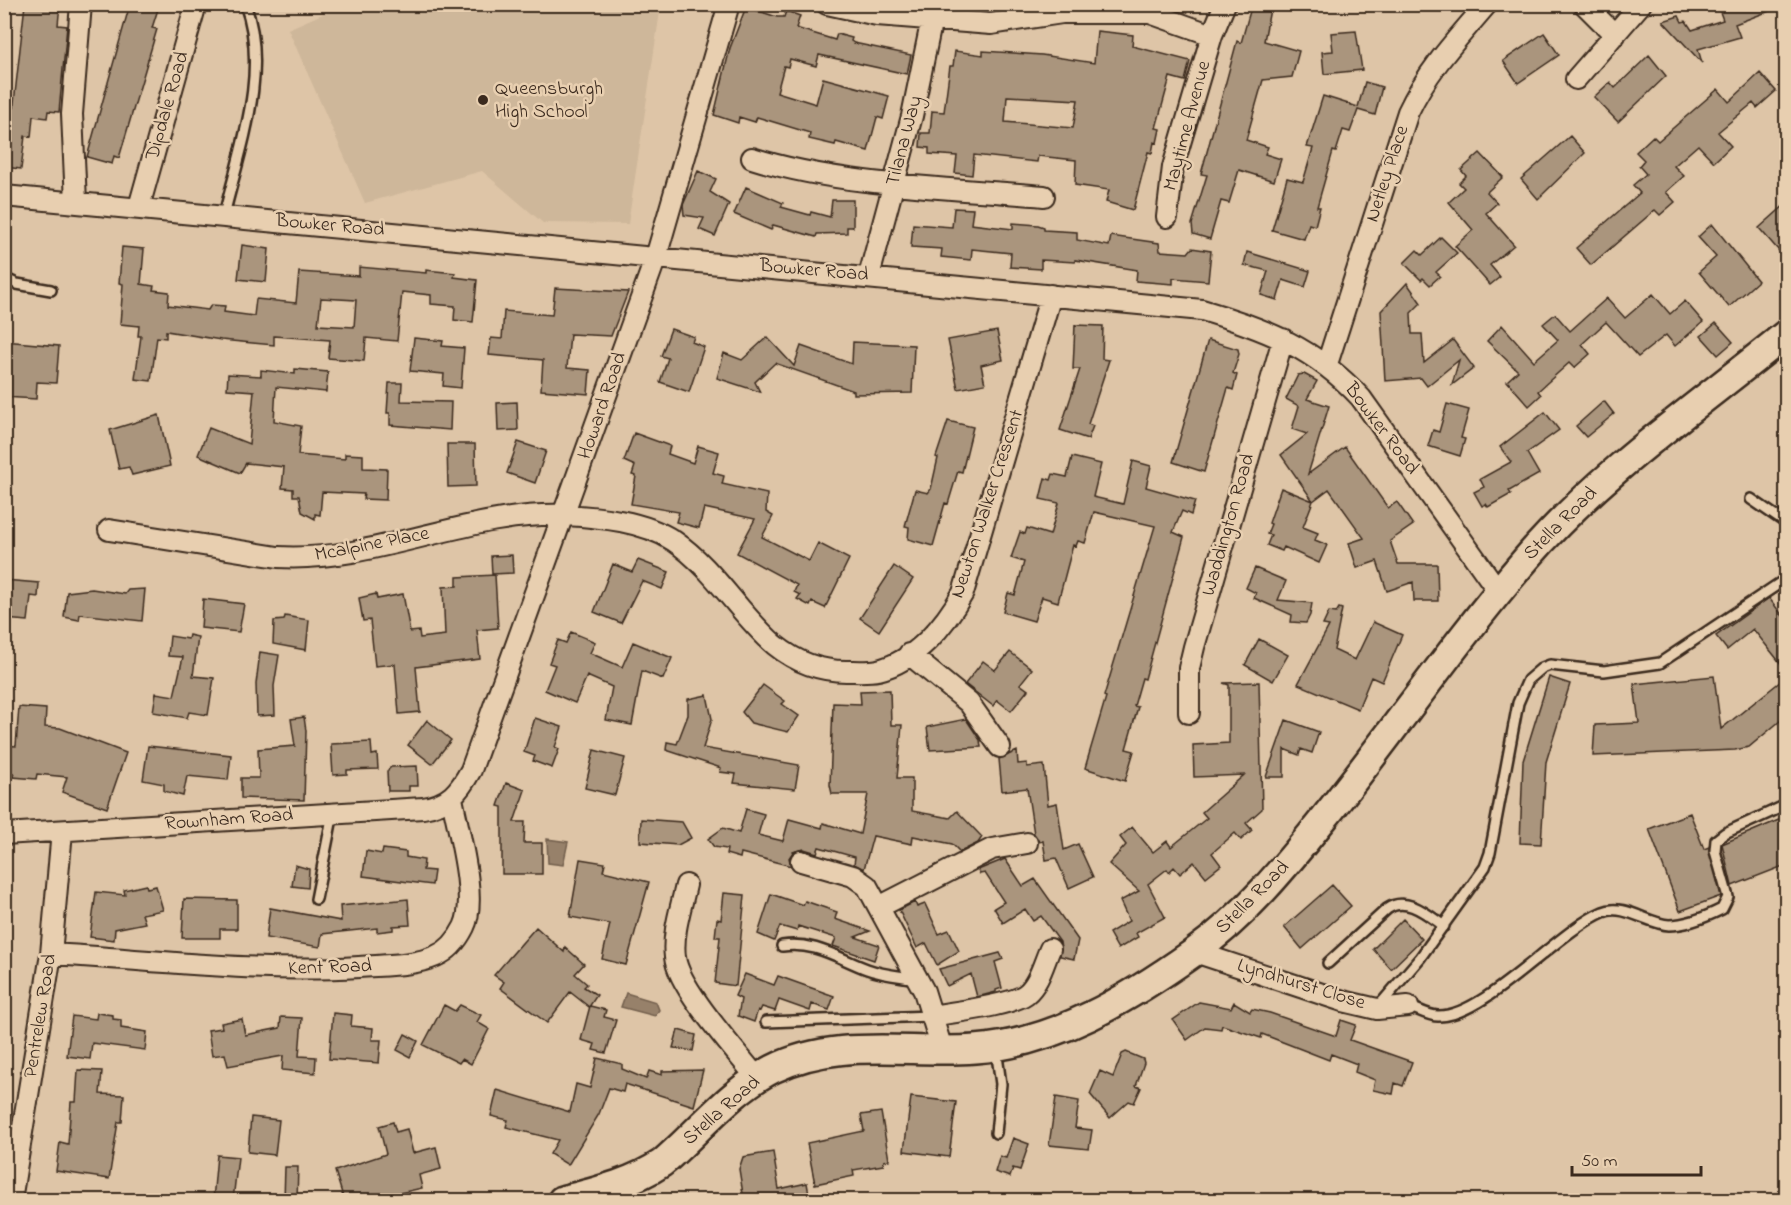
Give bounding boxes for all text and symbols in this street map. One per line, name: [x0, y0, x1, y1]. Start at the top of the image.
street label: Dipdale Road: [138, 48, 197, 165]
street label: Maytime Avenue: [1157, 58, 1219, 194]
place label: Queensburgh High School: [495, 75, 603, 128]
marker: Queensburgh High School: [476, 93, 490, 107]
street label: Tilana Way: [879, 93, 931, 189]
street label: Netley Place: [1359, 122, 1417, 226]
street label: Bowker Road: [273, 207, 386, 245]
street label: Bowker Road: [757, 252, 870, 290]
street label: Howard Road: [571, 348, 635, 464]
street label: Bowker Road: [1336, 376, 1425, 481]
street label: Newton Walker Crescent: [944, 406, 1032, 602]
street label: Waddington Road: [1195, 450, 1264, 600]
street label: Stella Road: [1517, 480, 1605, 568]
street label: Mcalpine Place: [312, 520, 432, 570]
street label: Rownham Road: [164, 801, 294, 839]
street label: Stella Road: [1209, 854, 1297, 942]
street label: Pentrelew Road: [17, 952, 65, 1080]
street label: Kent Road: [288, 952, 372, 984]
street label: Lyndhurst Close: [1233, 952, 1369, 1018]
street label: Stella Road: [677, 1069, 767, 1153]
scale bar: [1572, 1139, 1701, 1177]
text: 50 m: [1581, 1149, 1618, 1175]

